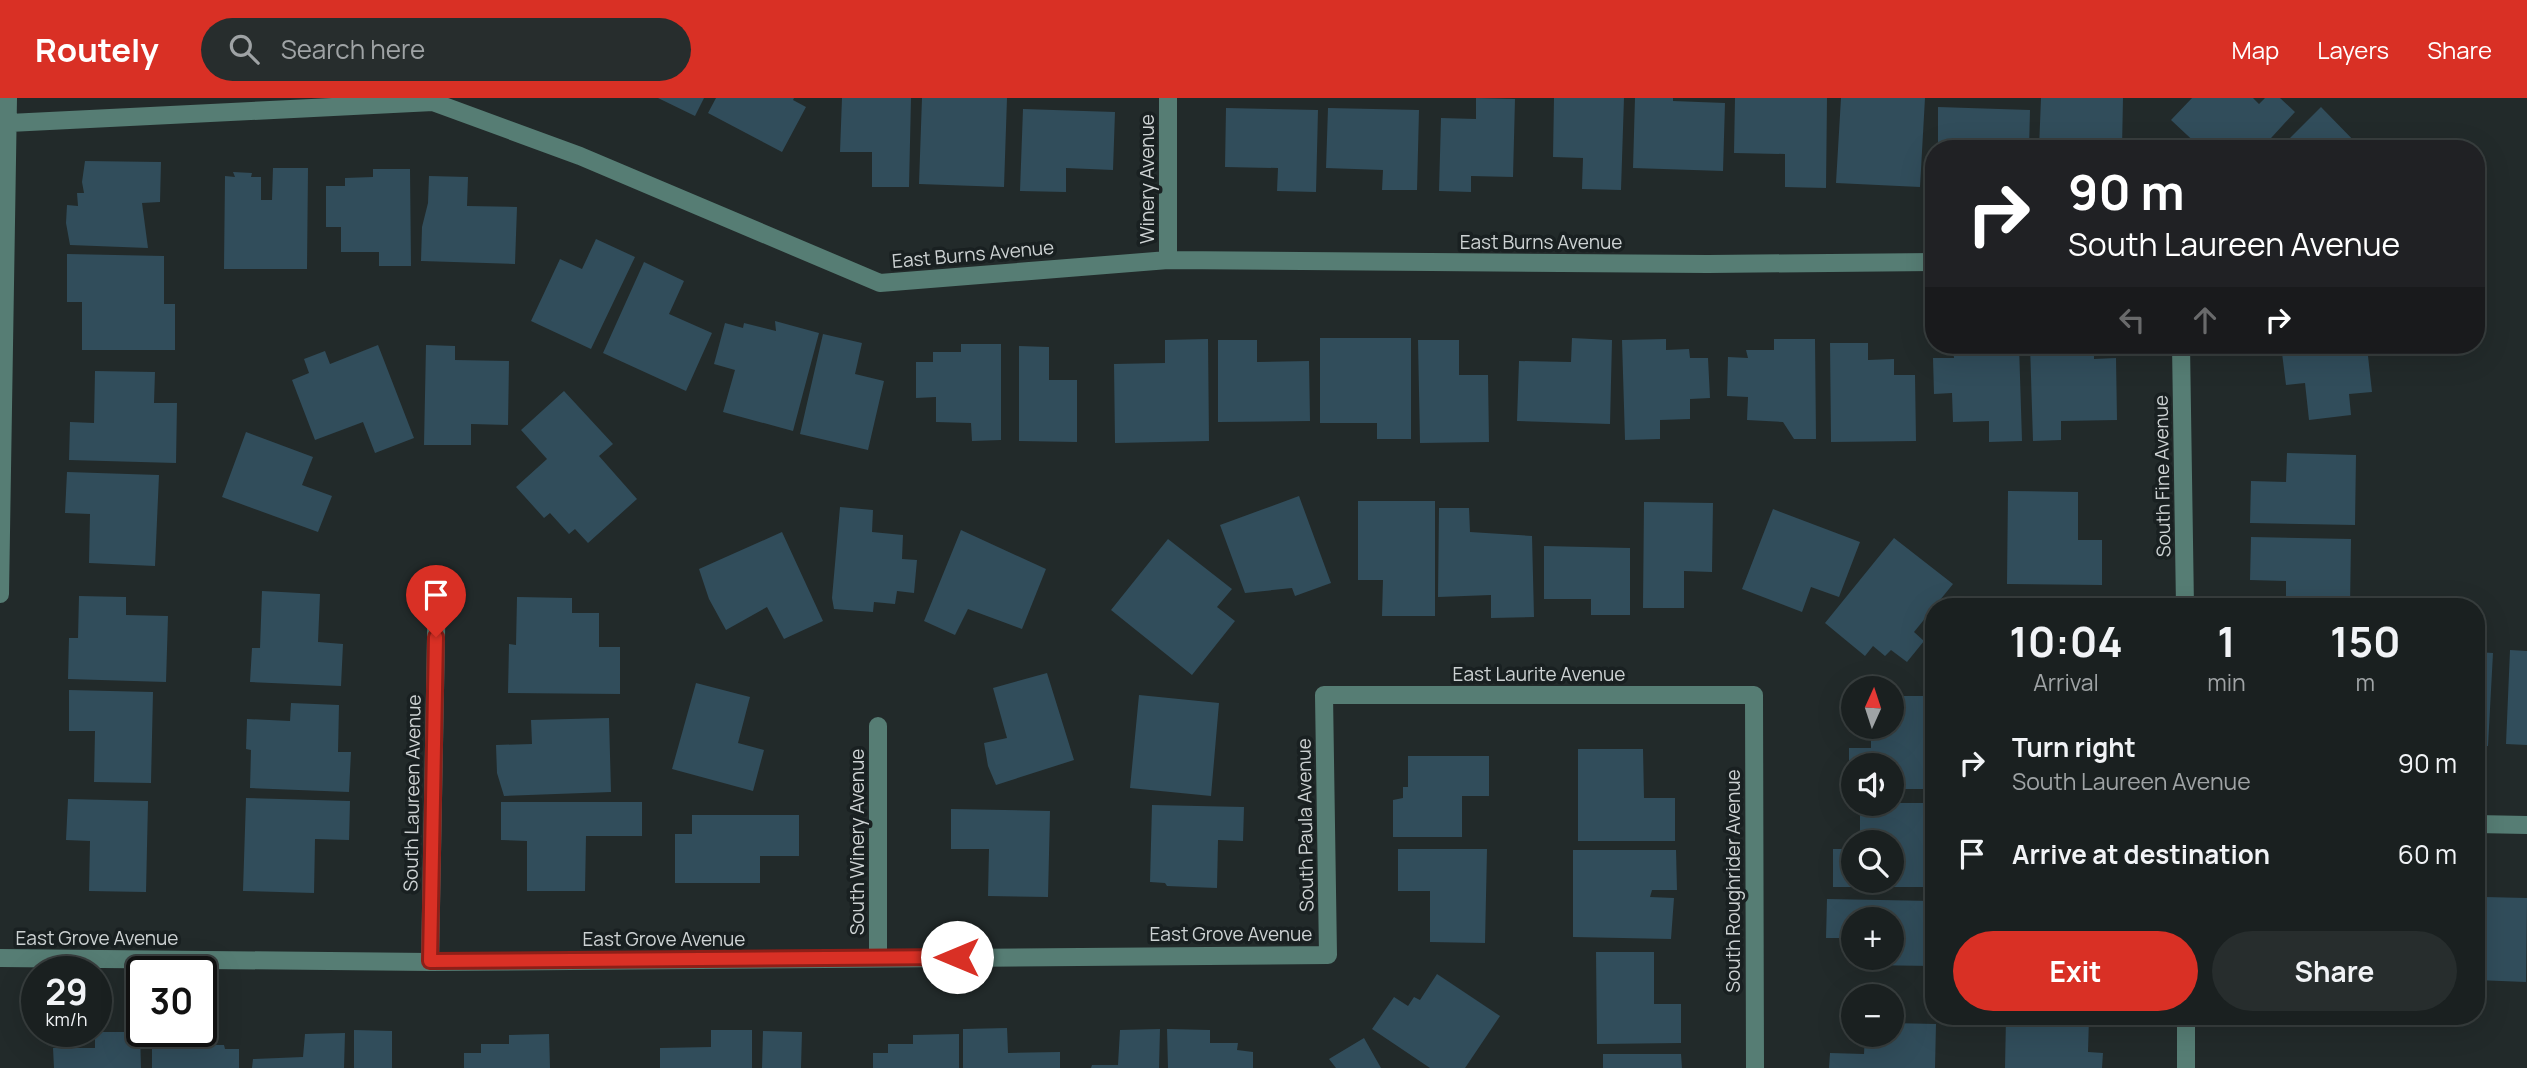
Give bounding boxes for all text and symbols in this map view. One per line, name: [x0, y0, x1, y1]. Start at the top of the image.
search box: [201, 18, 691, 81]
text: Routely: [35, 27, 159, 72]
icon: search: [225, 30, 263, 68]
text: Search here: [281, 31, 425, 67]
text: Map: [2232, 33, 2279, 66]
text: Layers: [2317, 33, 2389, 66]
text: Share: [2427, 33, 2492, 66]
street label: Winery Avenue: [1134, 114, 1160, 244]
text: 90 m: [2068, 158, 2185, 225]
icon: right: [1953, 168, 2044, 259]
text: South Laureen Avenue: [2068, 222, 2400, 266]
street label: East Burns Avenue: [1460, 229, 1622, 255]
street label: East Burns Avenue: [891, 234, 1055, 274]
icon: left: [2113, 301, 2151, 339]
icon: ahead: [2186, 301, 2224, 339]
icon: right: [2259, 301, 2297, 339]
street label: South Fine Avenue: [2148, 395, 2176, 557]
pin: [406, 565, 466, 637]
icon: arrive: [417, 576, 455, 614]
text: 10:04: [2009, 612, 2123, 670]
text: 1: [2217, 612, 2236, 670]
text: 150: [2330, 612, 2401, 670]
street label: East Laurite Avenue: [1453, 661, 1625, 687]
text: Arrival: [2033, 666, 2099, 698]
text: min: [2207, 666, 2246, 698]
text: m: [2356, 666, 2375, 698]
north arrow: [1841, 676, 1904, 738]
map controls: [1841, 676, 1904, 1047]
street label: South Laureen Avenue: [397, 694, 427, 892]
text: Turn right: [2012, 729, 2136, 765]
street label: South Paula Avenue: [1290, 738, 1320, 912]
icon: right: [1953, 744, 1991, 782]
text: 90 m: [2398, 745, 2457, 781]
street label: South Winery Avenue: [844, 749, 870, 935]
button: sound: [1841, 753, 1904, 816]
text: South Laureen Avenue: [2012, 765, 2251, 797]
street label: South Roughrider Avenue: [1720, 769, 1746, 993]
button: search: [1841, 830, 1904, 893]
icon: arrive: [1953, 835, 1991, 873]
text: Arrive at destination: [2012, 836, 2270, 872]
text: 60 m: [2398, 836, 2457, 872]
button: +: [1841, 907, 1904, 970]
position arrow: [920, 920, 994, 994]
street label: East Grove Avenue: [1150, 921, 1312, 947]
street label: East Grove Avenue: [16, 925, 178, 951]
street label: East Grove Avenue: [583, 926, 745, 952]
button: Exit: [1953, 931, 2198, 1011]
button: Share: [2212, 931, 2457, 1011]
speed limit sign: 30: [126, 956, 217, 1047]
text: 29: [45, 968, 88, 1016]
button: −: [1841, 984, 1904, 1047]
text: km/h: [46, 1007, 87, 1031]

